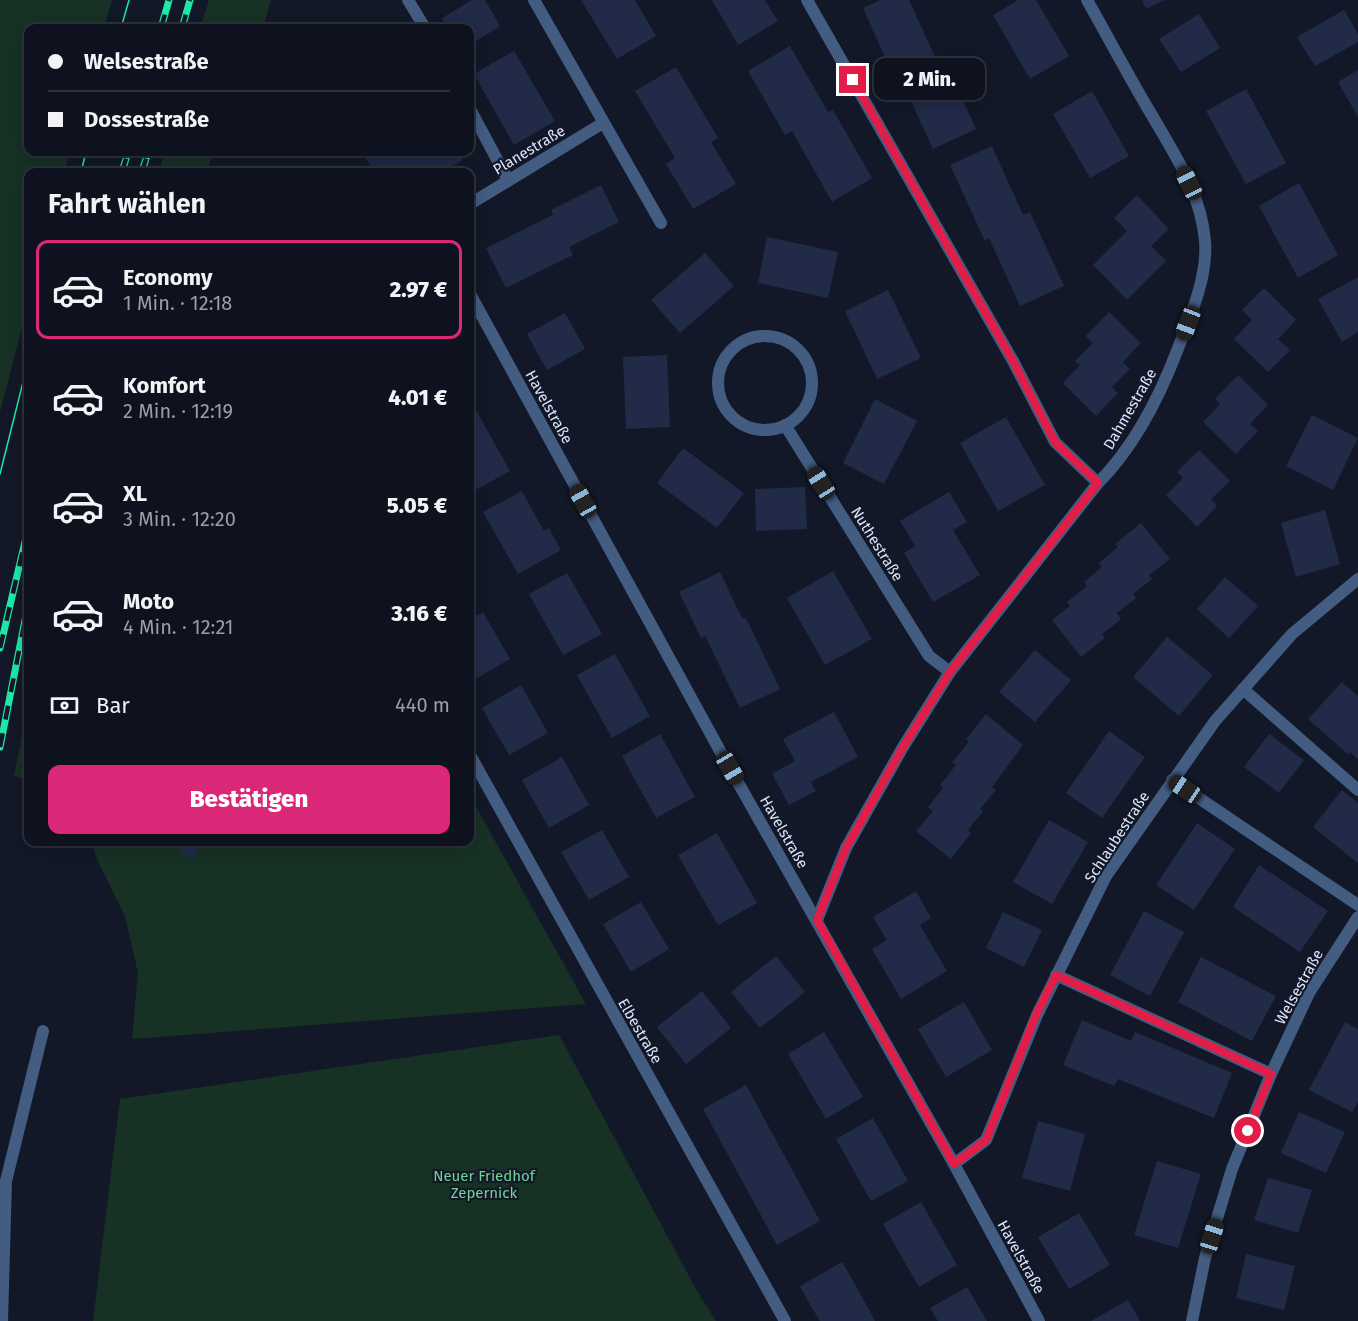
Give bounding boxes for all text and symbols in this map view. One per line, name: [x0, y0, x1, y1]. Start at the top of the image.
text: Welsestraße: [84, 48, 209, 75]
callout: 2 Min.: [874, 59, 985, 101]
route end: [839, 66, 866, 93]
text: 2 Min.: [903, 67, 956, 91]
text: Dossestraße: [84, 106, 209, 133]
street label: Planestraße: [490, 121, 568, 179]
car: [1173, 163, 1205, 203]
text: Fahrt wählen: [48, 188, 206, 220]
icon: car: [51, 263, 105, 317]
text: Economy: [123, 264, 212, 291]
text: 2.97 €: [390, 276, 447, 303]
text: 1 Min. · 12:18: [123, 291, 232, 315]
car: [1173, 303, 1203, 343]
street label: Dahmestraße: [1100, 365, 1160, 453]
street label: Havelstraße: [522, 367, 576, 447]
icon: car: [51, 371, 105, 425]
text: Komfort: [123, 372, 206, 399]
text: 4.01 €: [388, 384, 447, 411]
text: 2 Min. · 12:19: [123, 399, 233, 423]
car: [804, 463, 838, 503]
icon: car: [51, 479, 105, 533]
text: XL: [123, 480, 147, 507]
car: [566, 481, 600, 521]
text: 5.05 €: [387, 492, 447, 519]
street label: Nuthestraße: [847, 503, 907, 585]
text: 3 Min. · 12:20: [123, 507, 236, 531]
icon: car: [51, 587, 105, 641]
text: Moto: [123, 588, 174, 615]
text: 3.16 €: [391, 600, 447, 627]
text: 4 Min. · 12:21: [123, 615, 233, 639]
icon: cash: [48, 689, 81, 722]
text: Bar: [96, 692, 130, 719]
text: 440 m: [395, 693, 450, 717]
car: [713, 748, 747, 788]
button: Bestätigen: [48, 765, 450, 834]
car: [1165, 771, 1205, 807]
street label: Schlaubestraße: [1081, 788, 1153, 886]
street label: Havelstraße: [756, 792, 812, 872]
street label: Welsestraße: [1271, 946, 1327, 1028]
street label: Elbestraße: [614, 995, 666, 1067]
route start: [1234, 1117, 1261, 1144]
park label: Neuer Friedhof Zepernick: [433, 1167, 536, 1202]
car: [1198, 1216, 1226, 1256]
street label: Havelstraße: [994, 1217, 1048, 1297]

